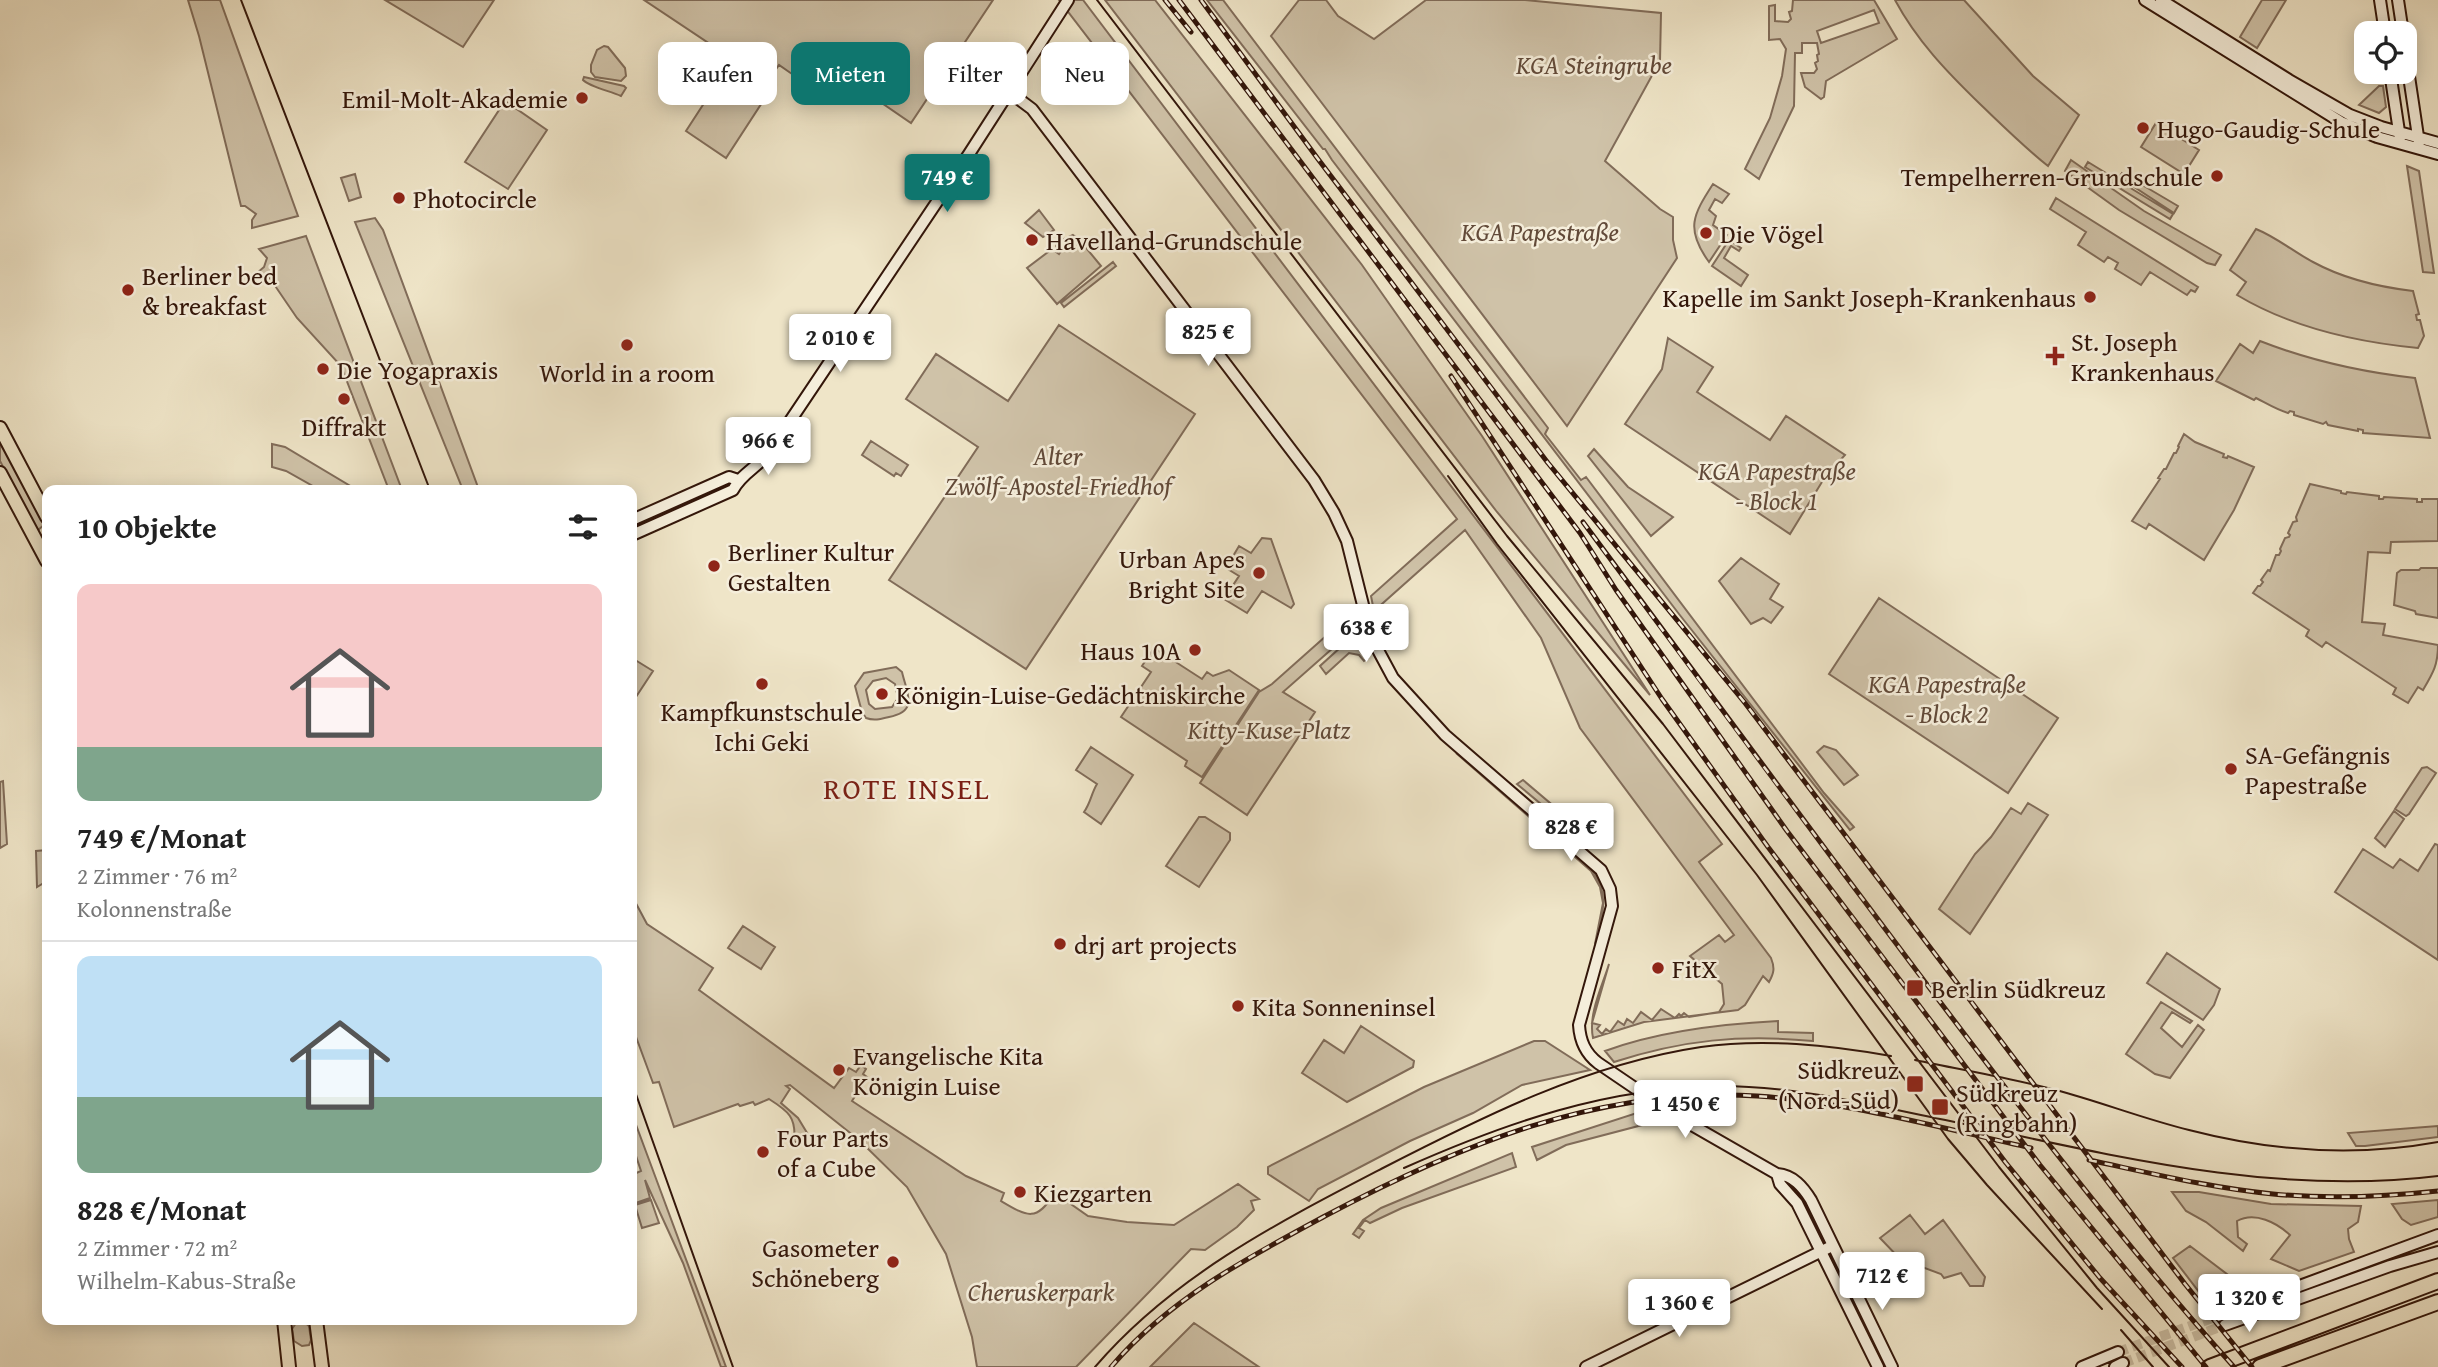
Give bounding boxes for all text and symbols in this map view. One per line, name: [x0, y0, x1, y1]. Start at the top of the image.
map controls: [2354, 21, 2417, 84]
button: locate: [2354, 21, 2417, 84]
chip: Kaufen: [658, 42, 777, 105]
chip: Mieten: [791, 42, 910, 105]
chip: Filter: [924, 42, 1027, 105]
chip: Neu: [1041, 42, 1129, 105]
park label: KGA Steingrube: [1515, 45, 1672, 84]
place label: Emil-Molt-Akademie: [342, 79, 568, 118]
marker: Emil-Molt-Akademie: [574, 90, 590, 106]
place label: Hugo-Gaudig-Schule: [2157, 109, 2380, 148]
marker: Hugo-Gaudig-Schule: [2135, 120, 2151, 136]
pin: 749 €: [898, 154, 996, 214]
place label: Tempelherren-Grundschule: [1901, 157, 2203, 196]
text: 749 €: [921, 160, 973, 193]
marker: Tempelherren-Grundschule: [2209, 168, 2225, 184]
place label: Photocircle: [413, 179, 537, 218]
marker: Photocircle: [391, 190, 407, 206]
park label: KGA Papestraße: [1460, 212, 1619, 251]
place label: Die Vögel: [1720, 214, 1824, 253]
place label: Havelland-Grundschule: [1046, 221, 1302, 260]
marker: Die Vögel: [1698, 225, 1714, 241]
marker: Havelland-Grundschule: [1024, 232, 1040, 248]
place label: Berliner bed & breakfast: [142, 256, 277, 325]
place label: Kapelle im Sankt Joseph-Krankenhaus: [1663, 278, 2076, 317]
marker: Berliner bed & breakfast: [120, 282, 136, 298]
marker: Kapelle im Sankt Joseph-Krankenhaus: [2082, 289, 2098, 305]
pin: 825 €: [1159, 308, 1257, 368]
pin: 2 010 €: [775, 314, 905, 374]
text: 825 €: [1182, 314, 1234, 347]
text: 2 010 €: [805, 320, 875, 353]
place label: St. Joseph Krankenhaus: [2071, 322, 2215, 391]
marker: World in a room: [619, 337, 635, 353]
marker: St. Joseph Krankenhaus: [2045, 346, 2065, 366]
place label: Die Yogapraxis: [337, 350, 498, 389]
place label: World in a room: [539, 353, 715, 392]
marker: Die Yogapraxis: [315, 361, 331, 377]
marker: Diffrakt: [336, 391, 352, 407]
place label: Diffrakt: [302, 407, 386, 446]
pin: 966 €: [719, 418, 817, 477]
text: 966 €: [742, 423, 794, 456]
park label: Alter Zwölf-Apostel-Friedhof: [944, 436, 1176, 505]
park label: KGA Papestraße - Block 1: [1697, 451, 1856, 520]
text: 10 Objekte: [77, 505, 217, 549]
icon: filters: [564, 508, 602, 546]
place label: Berliner Kultur Gestalten: [728, 532, 894, 601]
place label: Urban Apes Bright Site: [1119, 539, 1245, 608]
marker: Berliner Kultur Gestalten: [706, 558, 722, 574]
marker: Urban Apes Bright Site: [1251, 565, 1267, 581]
pin: 638 €: [1317, 604, 1415, 664]
text: 638 €: [1340, 610, 1392, 643]
icon: home: [277, 630, 403, 756]
place label: Haus 10A: [1081, 631, 1181, 670]
marker: Haus 10A: [1187, 642, 1203, 658]
park label: KGA Papestraße - Block 2: [1867, 664, 2026, 733]
place label: Königin-Luise-Gedächtniskirche: [896, 675, 1245, 714]
marker: Kampfkunstschule Ichi Geki: [754, 676, 770, 692]
marker: Königin-Luise-Gedächtniskirche: [874, 686, 890, 702]
place label: Kampfkunstschule Ichi Geki: [661, 692, 863, 761]
park label: Kitty-Kuse-Platz: [1187, 710, 1351, 749]
place label: SA-Gefängnis Papestraße: [2245, 735, 2390, 804]
marker: SA-Gefängnis Papestraße: [2223, 761, 2239, 777]
district label: ROTE INSEL: [823, 766, 991, 810]
pin: 828 €: [1522, 804, 1620, 863]
text: 828 €: [1545, 809, 1597, 842]
text: 749 €/Monat: [77, 815, 246, 859]
text: 2 Zimmer · 76 m²: [77, 859, 237, 892]
text: Kolonnenstraße: [77, 892, 232, 925]
place label: drj art projects: [1074, 925, 1237, 964]
marker: drj art projects: [1052, 936, 1068, 952]
place label: FitX: [1672, 949, 1717, 988]
marker: FitX: [1650, 960, 1666, 976]
place label: Berlin Südkreuz: [1931, 969, 2105, 1008]
marker: Berlin Südkreuz: [1905, 978, 1925, 998]
place label: Kita Sonneninsel: [1252, 987, 1436, 1026]
marker: Kita Sonneninsel: [1230, 998, 1246, 1014]
icon: home: [277, 1002, 403, 1128]
place label: Evangelische Kita Königin Luise: [853, 1036, 1044, 1105]
place label: Südkreuz (Nord-Süd): [1778, 1050, 1899, 1119]
marker: Evangelische Kita Königin Luise: [831, 1062, 847, 1078]
place label: Südkreuz (Ringbahn): [1956, 1073, 2077, 1142]
marker: Südkreuz (Nord-Süd): [1905, 1074, 1925, 1094]
pin: 1 450 €: [1620, 1080, 1750, 1140]
text: 1 450 €: [1650, 1086, 1720, 1119]
marker: Südkreuz (Ringbahn): [1930, 1097, 1950, 1117]
place label: Four Parts of a Cube: [777, 1118, 889, 1187]
marker: Four Parts of a Cube: [755, 1144, 771, 1160]
place label: Kiezgarten: [1034, 1173, 1153, 1212]
marker: Kiezgarten: [1012, 1184, 1028, 1200]
text: 828 €/Monat: [77, 1187, 246, 1231]
place label: Gasometer Schöneberg: [751, 1228, 879, 1297]
text: 2 Zimmer · 72 m²: [77, 1231, 237, 1264]
pin: 712 €: [1833, 1252, 1931, 1312]
marker: Gasometer Schöneberg: [885, 1254, 901, 1270]
text: 712 €: [1856, 1258, 1908, 1291]
text: Wilhelm-Kabus-Straße: [77, 1264, 296, 1297]
park label: Cheruskerpark: [968, 1272, 1114, 1311]
pin: 1 320 €: [2184, 1274, 2314, 1334]
pin: 1 360 €: [1614, 1280, 1744, 1339]
text: 1 320 €: [2214, 1280, 2284, 1313]
text: 1 360 €: [1644, 1285, 1714, 1318]

